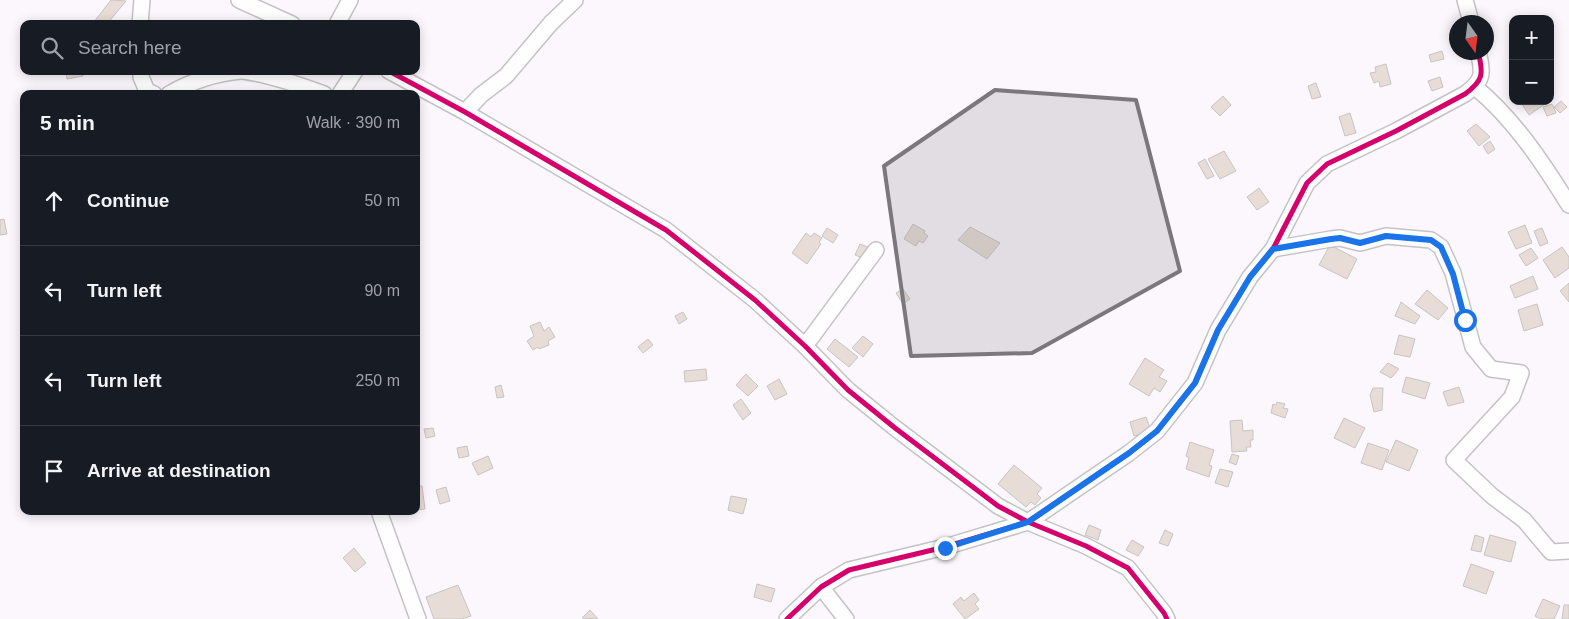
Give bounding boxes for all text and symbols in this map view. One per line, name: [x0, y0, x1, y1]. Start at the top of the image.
north arrow: [1449, 15, 1494, 60]
map controls: [1509, 15, 1554, 105]
button: +: [1509, 15, 1554, 60]
search box: [20, 20, 420, 75]
icon: search: [38, 34, 66, 62]
text: Search here: [78, 37, 182, 58]
button: −: [1509, 60, 1554, 105]
text: 5 min: [40, 111, 95, 134]
text: Walk · 390 m: [306, 114, 400, 131]
icon: ahead: [40, 187, 68, 215]
text: Continue: [87, 190, 169, 211]
text: 50 m: [364, 192, 400, 209]
icon: left: [40, 277, 68, 305]
text: Turn left: [87, 280, 162, 301]
text: 90 m: [364, 282, 400, 299]
route start: [1454, 309, 1477, 332]
icon: left: [40, 367, 68, 395]
text: Turn left: [87, 370, 162, 391]
text: 250 m: [356, 372, 400, 389]
icon: arrive: [40, 457, 68, 485]
text: Arrive at destination: [87, 460, 271, 481]
route end: [934, 537, 957, 560]

